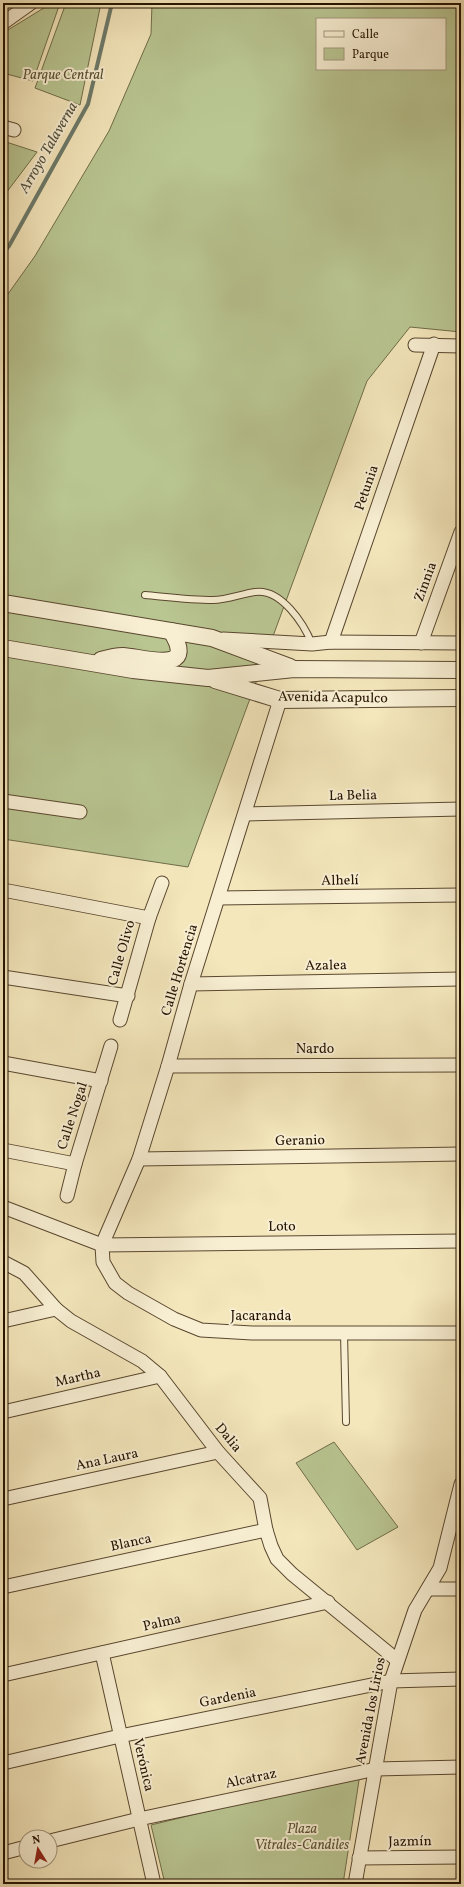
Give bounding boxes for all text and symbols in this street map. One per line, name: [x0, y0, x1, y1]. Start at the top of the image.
legend: [316, 18, 446, 70]
text: Calle: [352, 27, 379, 43]
text: Parque: [352, 47, 389, 63]
park label: Parque Central: [22, 66, 104, 85]
water label: Arroyo Talaverna: [14, 99, 84, 198]
street label: Petunia: [350, 463, 384, 513]
street label: Zinnia: [410, 559, 442, 604]
street label: Avenida Acapulco: [278, 688, 388, 708]
street label: La Belia: [329, 786, 377, 806]
street label: Alhelí: [321, 871, 360, 891]
street label: Calle Olivo: [104, 918, 140, 988]
street label: Calle Hortencia: [157, 922, 203, 1018]
street label: Azalea: [305, 956, 347, 976]
street label: Nardo: [296, 1040, 334, 1059]
street label: Calle Nogal: [53, 1080, 93, 1152]
street label: Geranio: [275, 1131, 325, 1151]
street label: Loto: [268, 1217, 296, 1237]
street label: Jacaranda: [231, 1307, 291, 1326]
street label: Martha: [53, 1364, 103, 1392]
street label: Dalia: [210, 1419, 246, 1457]
street label: Ana Laura: [74, 1444, 140, 1476]
street label: Blanca: [109, 1529, 153, 1557]
street label: Palma: [141, 1609, 183, 1637]
street label: Avenida los Lirios: [351, 1656, 391, 1766]
street label: Gardenia: [198, 1683, 258, 1713]
street label: Verónica: [128, 1737, 158, 1793]
street label: Alcatraz: [224, 1764, 278, 1794]
park label: Plaza Vitrales-Candiles: [255, 1820, 349, 1855]
north arrow: [18, 1829, 58, 1869]
street label: Jazmín: [388, 1832, 432, 1852]
text: N: [31, 1833, 42, 1849]

